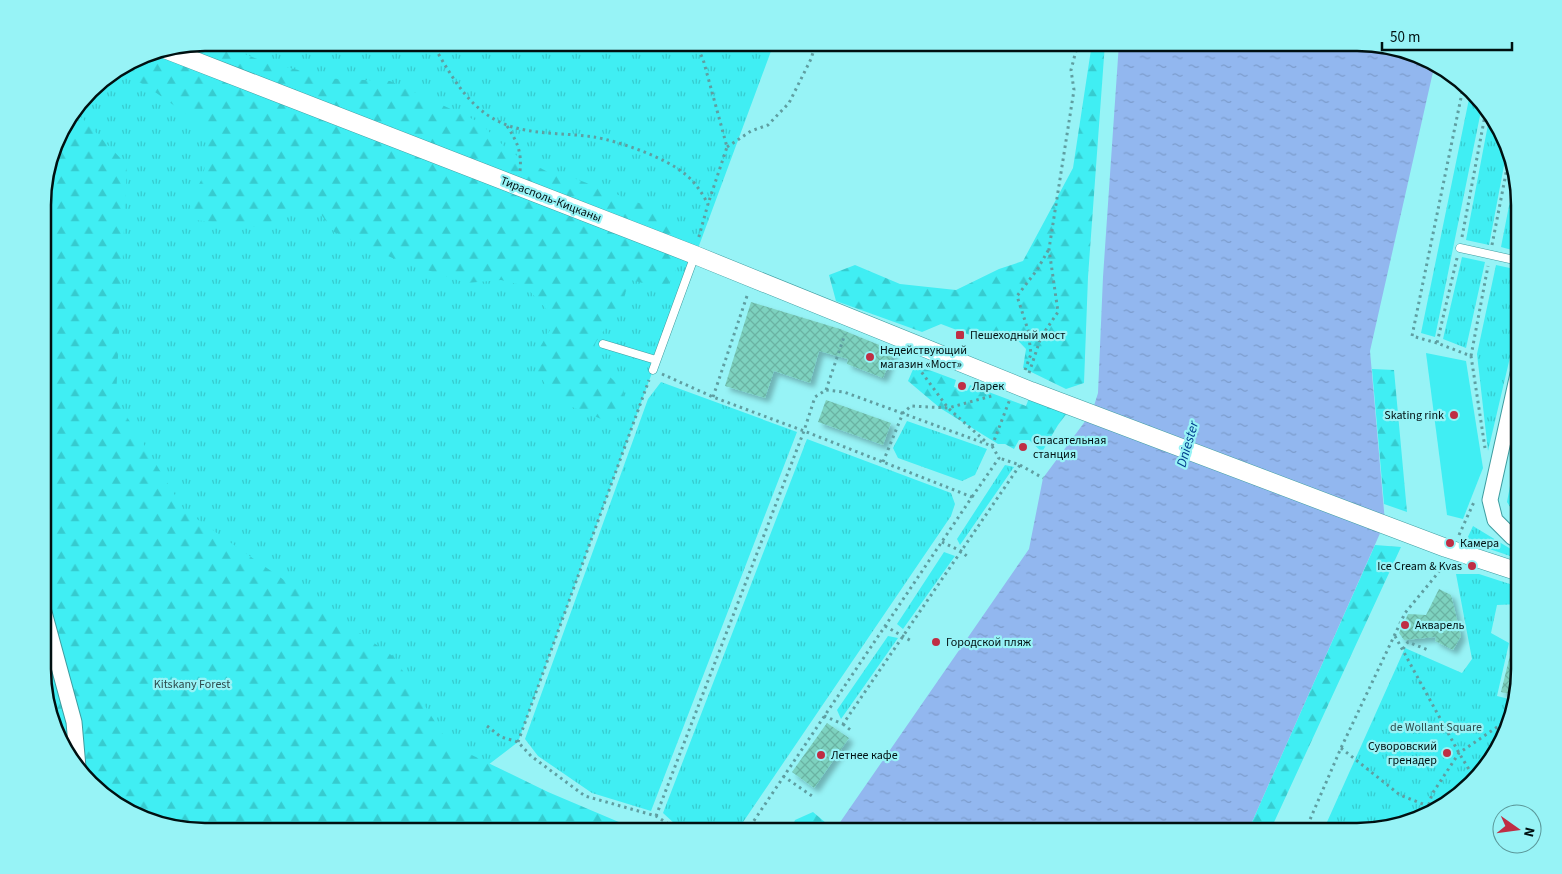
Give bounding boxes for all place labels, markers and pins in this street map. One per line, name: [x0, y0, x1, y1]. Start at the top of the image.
place label: Пешеходный мост: [970, 327, 1066, 344]
marker: Пешеходный мост: [954, 329, 966, 341]
place label: Недействующий магазин «Мост»: [880, 342, 967, 373]
marker: Недействующий магазин «Мост»: [864, 351, 876, 363]
place label: Ларек: [972, 378, 1004, 395]
marker: Ларек: [956, 380, 968, 392]
place label: Skating rink: [1384, 407, 1444, 424]
marker: Skating rink: [1448, 409, 1460, 421]
place label: Спасательная станция: [1033, 432, 1106, 463]
marker: Спасательная станция: [1017, 441, 1029, 453]
place label: Камера: [1460, 535, 1499, 552]
marker: Камера: [1444, 537, 1456, 549]
place label: Ice Cream & Kvas: [1377, 558, 1462, 575]
marker: Ice Cream & Kvas: [1466, 560, 1478, 572]
place label: Акварель: [1415, 617, 1465, 634]
marker: Акварель: [1399, 619, 1411, 631]
place label: Городской пляж: [946, 634, 1032, 651]
marker: Городской пляж: [930, 636, 942, 648]
place label: Суворовский гренадер: [1368, 738, 1437, 769]
place label: Летнее кафе: [831, 747, 898, 764]
marker: Суворовский гренадер: [1441, 747, 1453, 759]
marker: Летнее кафе: [815, 749, 827, 761]

